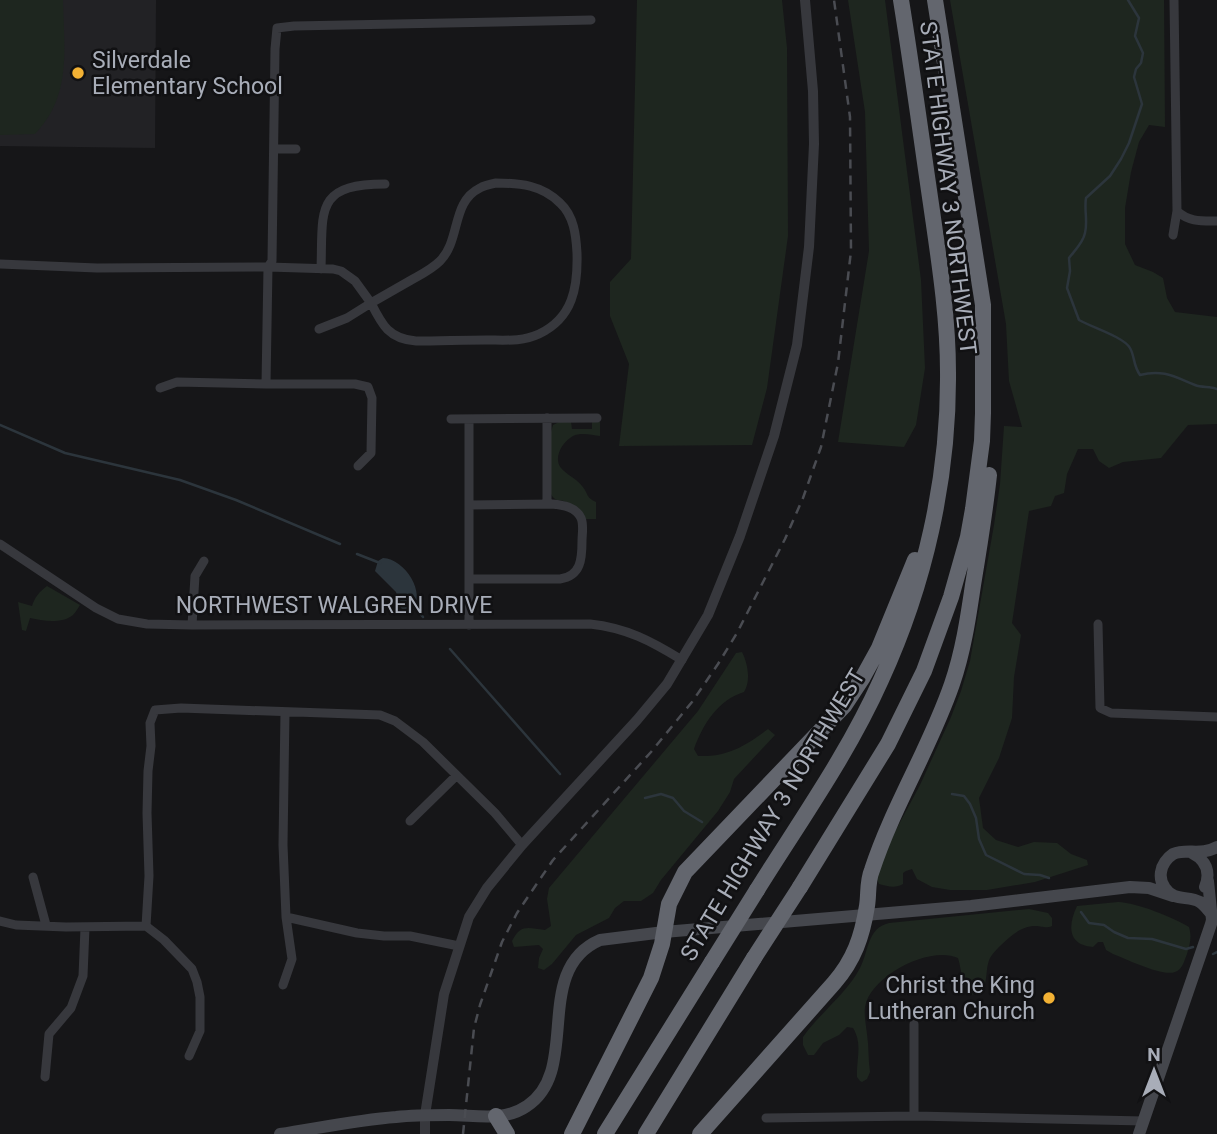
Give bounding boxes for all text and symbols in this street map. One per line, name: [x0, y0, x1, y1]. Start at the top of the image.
street label: STATE HIGHWAY 3 NORTHWEST: [914, 20, 982, 357]
place label: Silverdale Elementary School: [92, 47, 283, 100]
marker: Silverdale Elementary School: [70, 65, 86, 81]
street label: NORTHWEST WALGREN DRIVE: [176, 592, 492, 619]
street label: STATE HIGHWAY 3 NORTHWEST: [675, 664, 871, 966]
place label: Christ the King Lutheran Church: [867, 972, 1035, 1025]
marker: Christ the King Lutheran Church: [1041, 990, 1057, 1006]
north arrow: [1119, 1036, 1189, 1106]
text: N: [1147, 1043, 1161, 1066]

